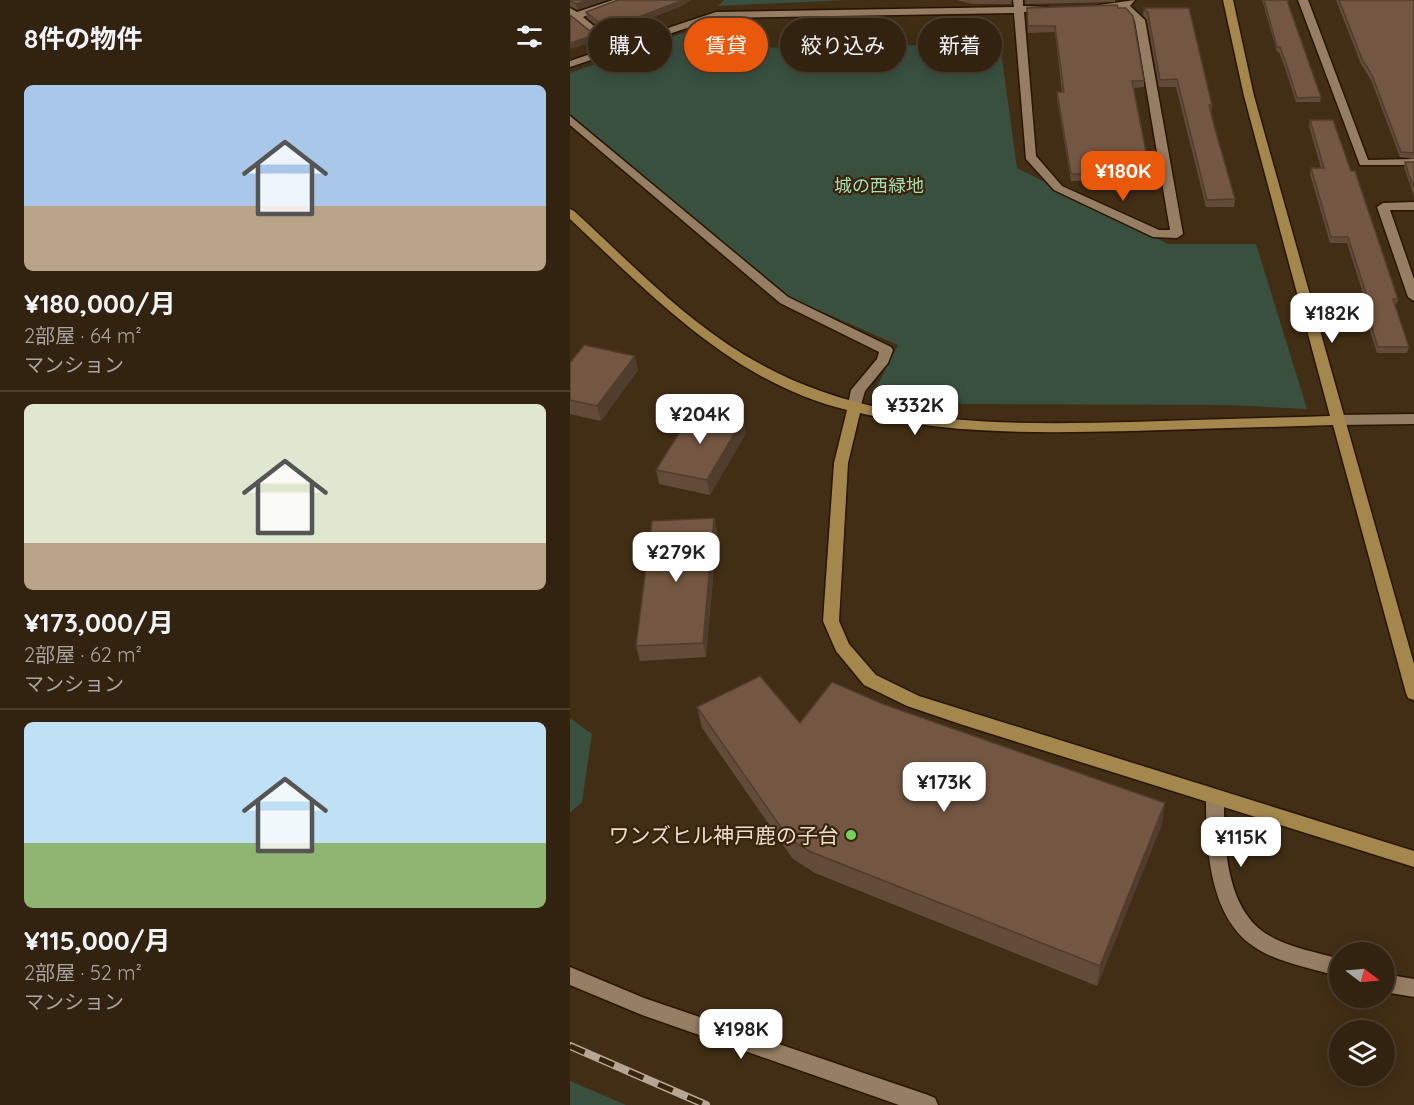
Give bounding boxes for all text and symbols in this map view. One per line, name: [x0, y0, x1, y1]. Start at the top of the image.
chip: 購入: [588, 18, 672, 72]
chip: 賃貸: [684, 18, 768, 72]
chip: 絞り込み: [780, 18, 906, 72]
chip: 新着: [918, 18, 1002, 72]
icon: filters: [513, 20, 546, 53]
text: 8件の物件: [24, 22, 142, 55]
icon: home: [231, 124, 339, 232]
pin: ¥180K: [1081, 151, 1165, 202]
text: ¥180K: [1095, 158, 1151, 183]
park label: 城の西緑地: [834, 174, 924, 197]
text: ¥180,000/月: [24, 287, 176, 320]
pin: ¥182K: [1290, 293, 1374, 344]
text: ¥182K: [1304, 300, 1360, 325]
text: 2部屋 · 64 m²: [24, 323, 142, 348]
text: マンション: [24, 352, 124, 377]
pin: ¥332K: [873, 385, 957, 436]
text: ¥332K: [886, 392, 944, 417]
pin: ¥204K: [658, 394, 742, 445]
text: ¥204K: [670, 401, 730, 426]
icon: home: [231, 443, 339, 551]
pin: ¥279K: [634, 532, 718, 583]
text: ¥279K: [647, 539, 705, 564]
text: ¥173,000/月: [24, 606, 174, 639]
text: 2部屋 · 62 m²: [24, 642, 142, 667]
text: マンション: [24, 671, 124, 696]
icon: home: [231, 761, 339, 869]
pin: ¥173K: [902, 762, 986, 813]
text: ¥173K: [917, 769, 971, 794]
pin: ¥115K: [1199, 817, 1283, 868]
place label: ワンズヒル神戸鹿の子台: [608, 822, 839, 848]
text: ¥115K: [1215, 824, 1267, 849]
marker: ワンズヒル神戸鹿の子台: [844, 828, 858, 842]
text: ¥115,000/月: [24, 924, 171, 957]
north arrow: [1329, 942, 1395, 1008]
map controls: [1329, 942, 1395, 1086]
text: 2部屋 · 52 m²: [24, 960, 142, 985]
text: マンション: [24, 989, 124, 1014]
pin: ¥198K: [699, 1009, 783, 1060]
text: ¥198K: [713, 1016, 769, 1041]
button: layers: [1329, 1020, 1395, 1086]

